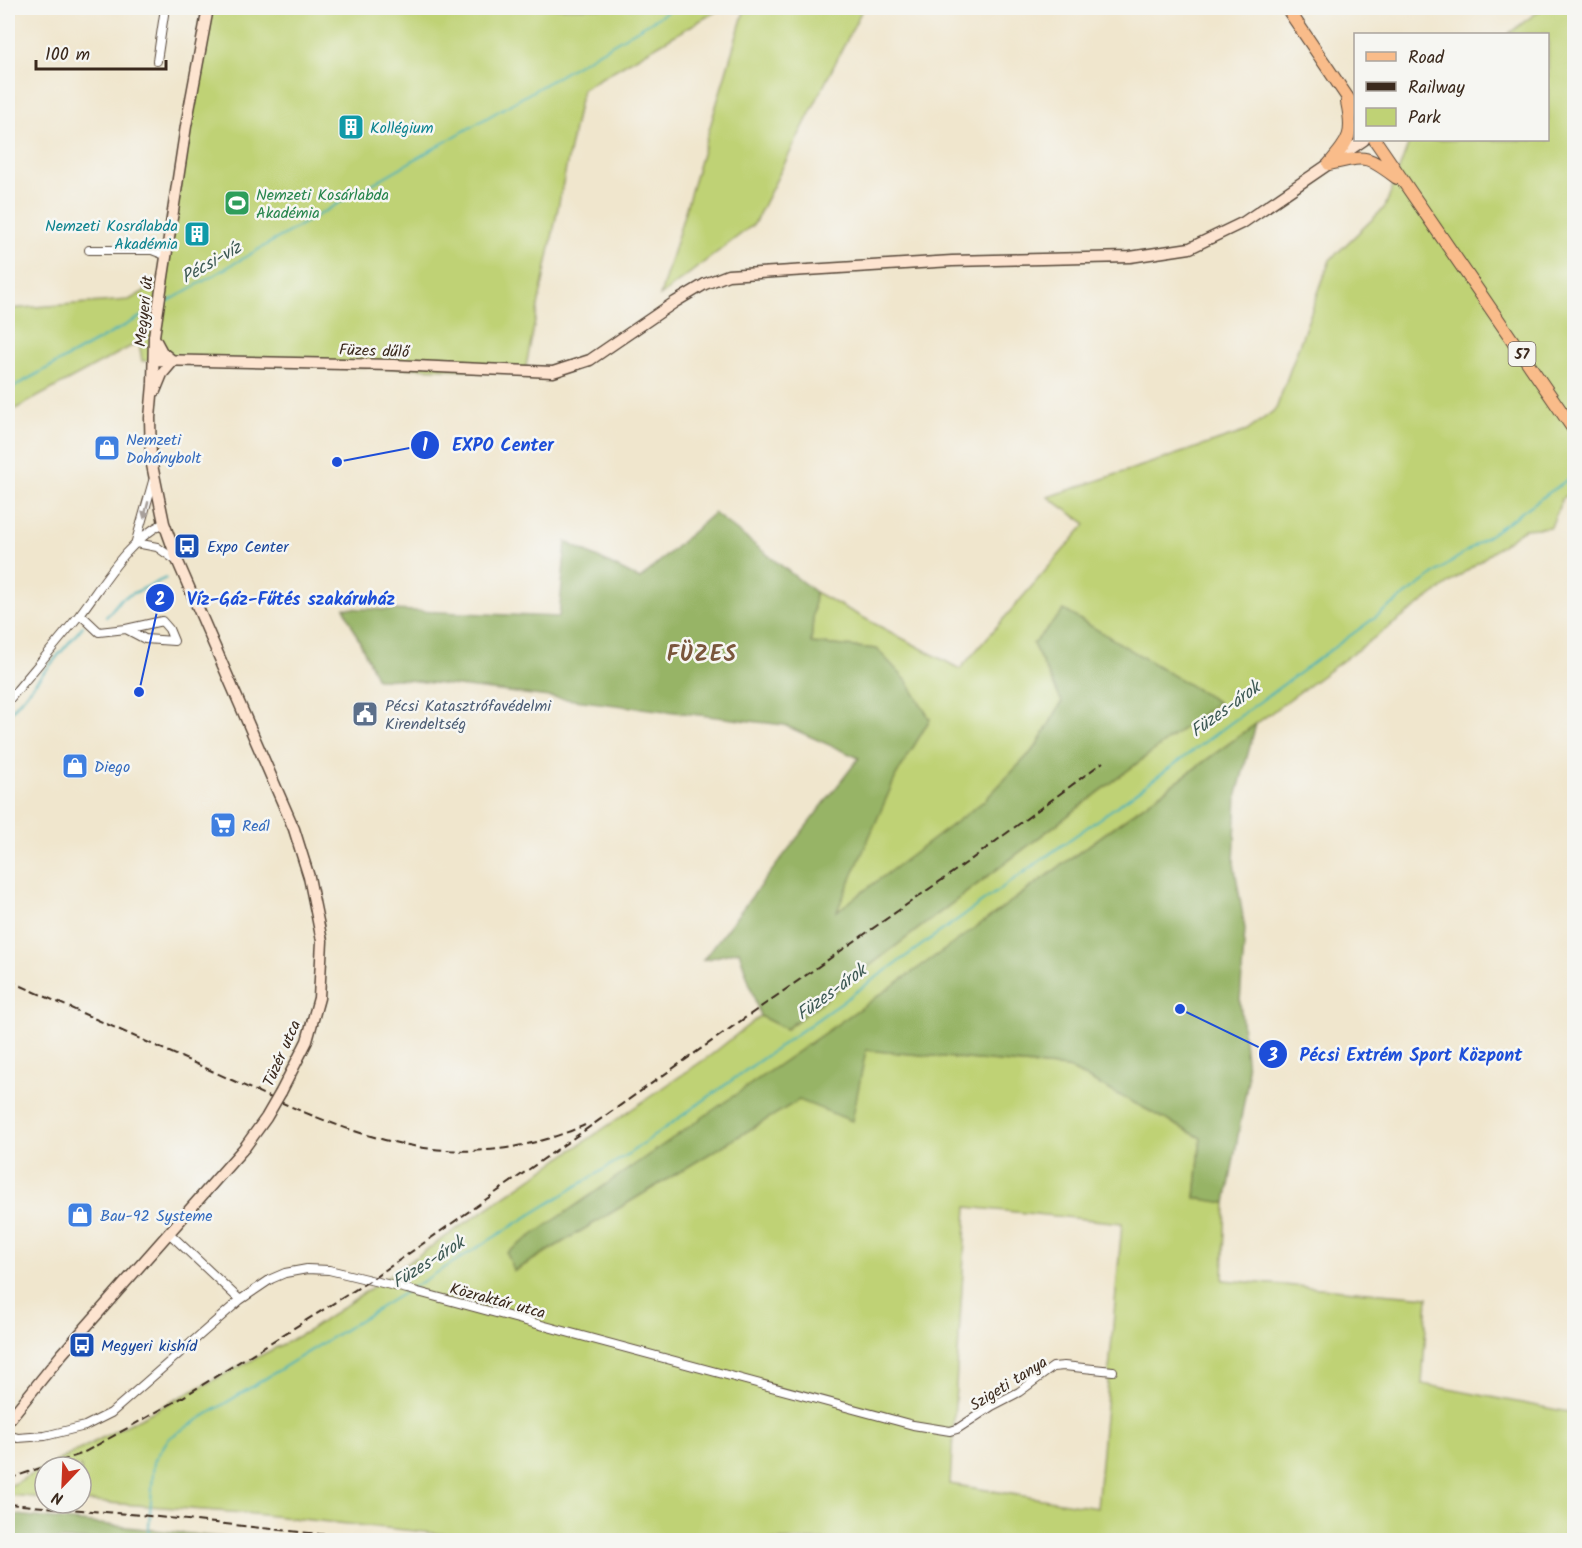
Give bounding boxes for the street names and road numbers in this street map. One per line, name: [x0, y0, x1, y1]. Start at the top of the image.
street label: Megyeri út: [128, 273, 161, 348]
street label: Füzes dűlő: [338, 338, 411, 365]
road number: 57: [1508, 342, 1536, 366]
street label: Tüzér utca: [257, 1016, 308, 1091]
street label: Közraktár utca: [447, 1277, 548, 1326]
street label: Szigeti tanya: [965, 1350, 1053, 1418]

